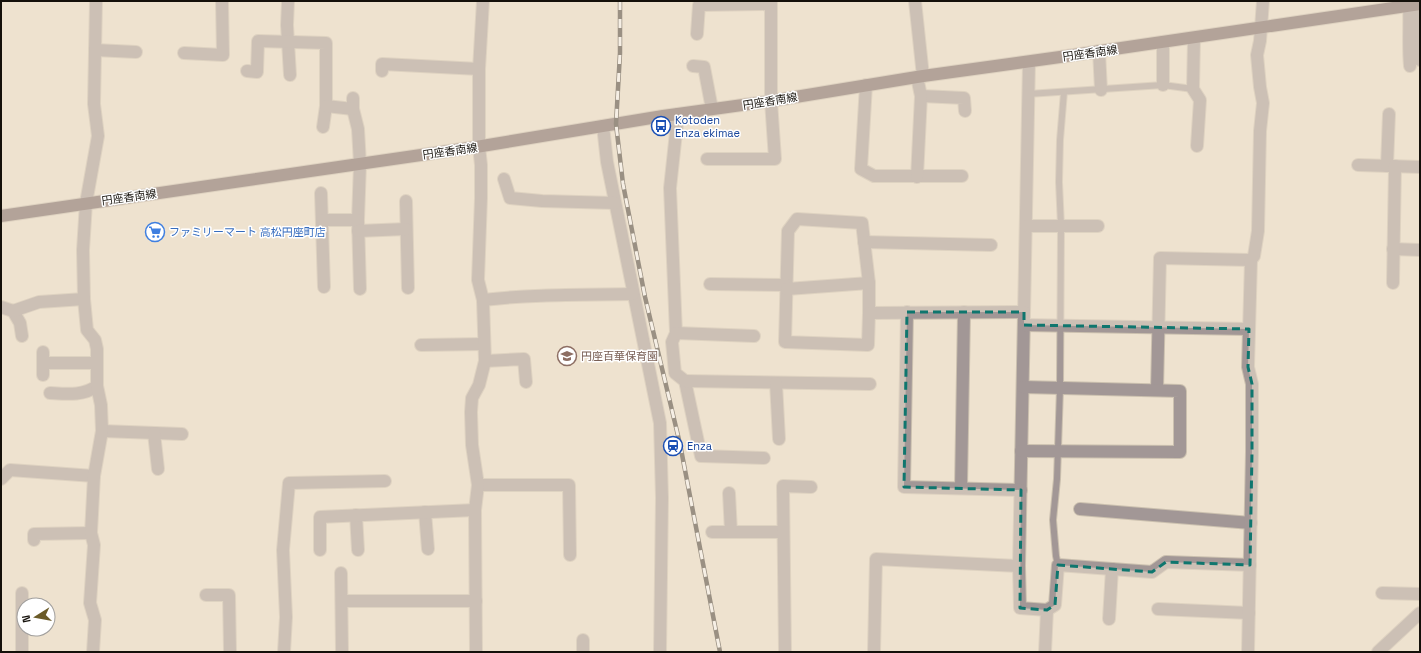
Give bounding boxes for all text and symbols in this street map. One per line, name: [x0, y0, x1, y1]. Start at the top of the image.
street label: 円座香南線: [1062, 42, 1118, 64]
street label: 円座香南線: [742, 90, 798, 112]
place label: Kotoden Enza ekimae: [675, 113, 740, 140]
bus stop icon: Kotoden Enza ekimae: [650, 115, 672, 137]
street label: 円座香南線: [422, 140, 478, 162]
street label: 円座香南線: [101, 186, 157, 208]
supermarket icon: ファミリーマート 高松円座町店: [144, 221, 166, 243]
place label: ファミリーマート 高松円座町店: [169, 225, 326, 239]
school or university icon: 円座百華保育園: [556, 345, 578, 367]
place label: 円座百華保育園: [581, 349, 658, 363]
station icon: Enza: [662, 435, 684, 457]
place label: Enza: [687, 439, 713, 453]
north arrow: [16, 597, 56, 637]
text: N: [19, 614, 34, 624]

